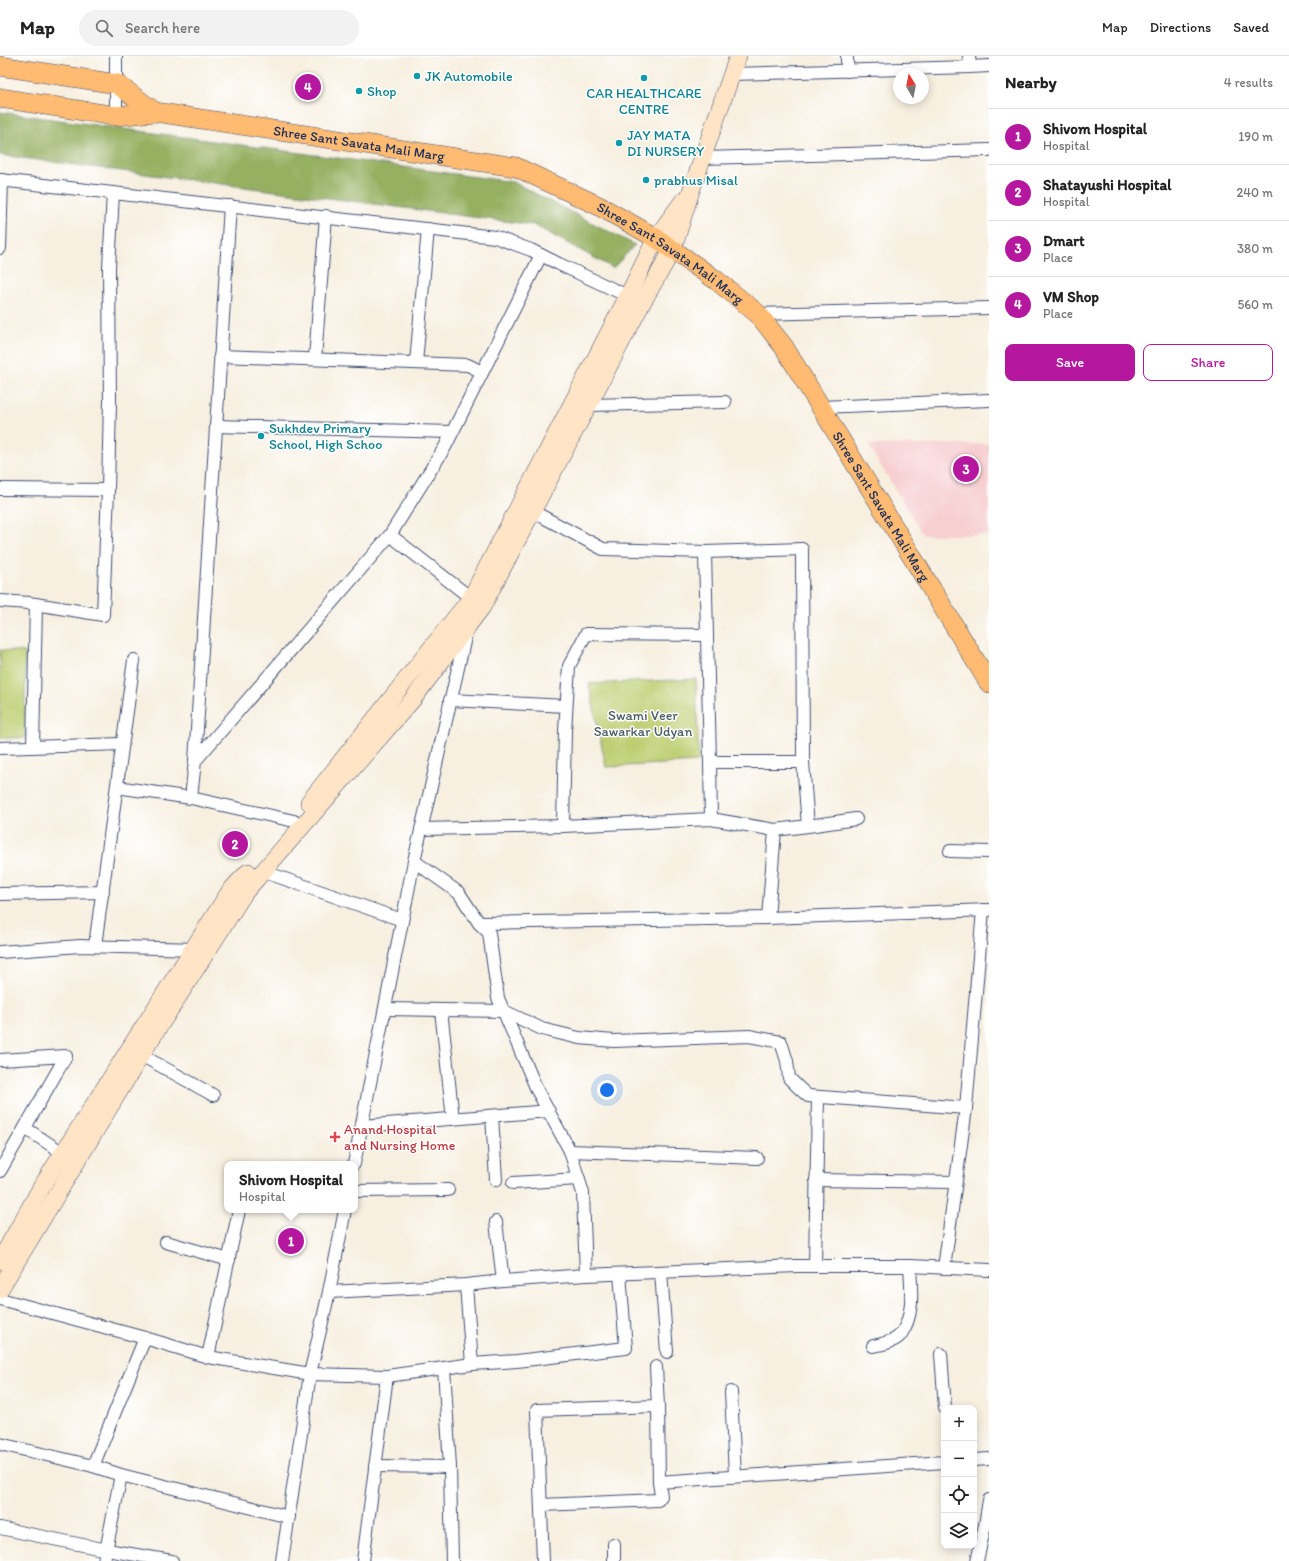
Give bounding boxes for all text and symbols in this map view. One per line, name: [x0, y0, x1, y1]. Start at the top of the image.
search box: [79, 10, 359, 46]
text: Map: [20, 16, 55, 39]
icon: search: [93, 17, 115, 39]
text: Search here: [125, 19, 200, 37]
text: Map: [1102, 19, 1128, 36]
text: Directions: [1150, 19, 1211, 36]
text: Saved: [1233, 19, 1269, 36]
place label: JK Automobile: [425, 68, 513, 85]
north arrow: [893, 68, 929, 104]
marker: JK Automobile: [412, 71, 422, 81]
pin: 4: [295, 72, 321, 102]
text: Nearby: [1005, 72, 1057, 92]
marker: CAR HEALTHCARE CENTRE: [639, 73, 649, 83]
text: 4 results: [1224, 75, 1273, 90]
place label: Shop: [367, 83, 397, 100]
place label: CAR HEALTHCARE CENTRE: [586, 85, 702, 118]
marker: Shop: [354, 86, 364, 96]
text: Shivom Hospital: [1043, 120, 1147, 138]
street label: Shree Sant Savata Mali Marg: [272, 122, 447, 165]
place label: JAY MATA DI NURSERY: [627, 127, 704, 160]
text: 1: [1015, 129, 1021, 144]
text: 190 m: [1238, 129, 1273, 144]
marker: JAY MATA DI NURSERY: [614, 138, 624, 148]
text: Hospital: [1043, 138, 1090, 153]
place label: prabhus Misal: [654, 172, 738, 189]
marker: prabhus Misal: [641, 175, 651, 185]
text: Shatayushi Hospital: [1043, 176, 1171, 194]
text: 2: [1015, 185, 1021, 200]
text: 240 m: [1236, 185, 1273, 200]
text: Hospital: [1043, 194, 1090, 209]
street label: Shree Sant Savata Mali Marg: [594, 199, 748, 309]
text: Dmart: [1043, 232, 1085, 250]
text: 3: [1014, 241, 1022, 256]
text: 380 m: [1237, 241, 1273, 256]
text: Place: [1043, 250, 1073, 265]
text: VM Shop: [1043, 288, 1099, 306]
text: 4: [1014, 297, 1022, 312]
text: 560 m: [1237, 297, 1273, 312]
text: Place: [1043, 306, 1073, 321]
button: Save: [1005, 344, 1135, 381]
button: Share: [1143, 344, 1273, 381]
place label: Sukhdev Primary School, High Schoo: [269, 420, 382, 453]
street label: Shree Sant Savata Mali Marg: [829, 428, 934, 586]
marker: Sukhdev Primary School, High Schoo: [256, 431, 266, 441]
pin: 3: [953, 454, 979, 484]
park label: Swami Veer Sawarkar Udyan: [594, 707, 692, 740]
pin: 2: [222, 829, 248, 859]
your location: [597, 1080, 617, 1100]
place label: Anand Hospital and Nursing Home: [344, 1121, 456, 1154]
marker: Anand Hospital and Nursing Home: [329, 1131, 341, 1143]
popup: [224, 1161, 358, 1213]
text: Shivom Hospital: [239, 1171, 343, 1189]
text: Hospital: [239, 1189, 285, 1204]
pin: 1: [278, 1226, 304, 1256]
map controls: [941, 1405, 977, 1549]
button: +: [941, 1405, 977, 1441]
button: −: [941, 1441, 977, 1477]
button: locate: [941, 1477, 977, 1513]
button: layers: [941, 1513, 977, 1549]

